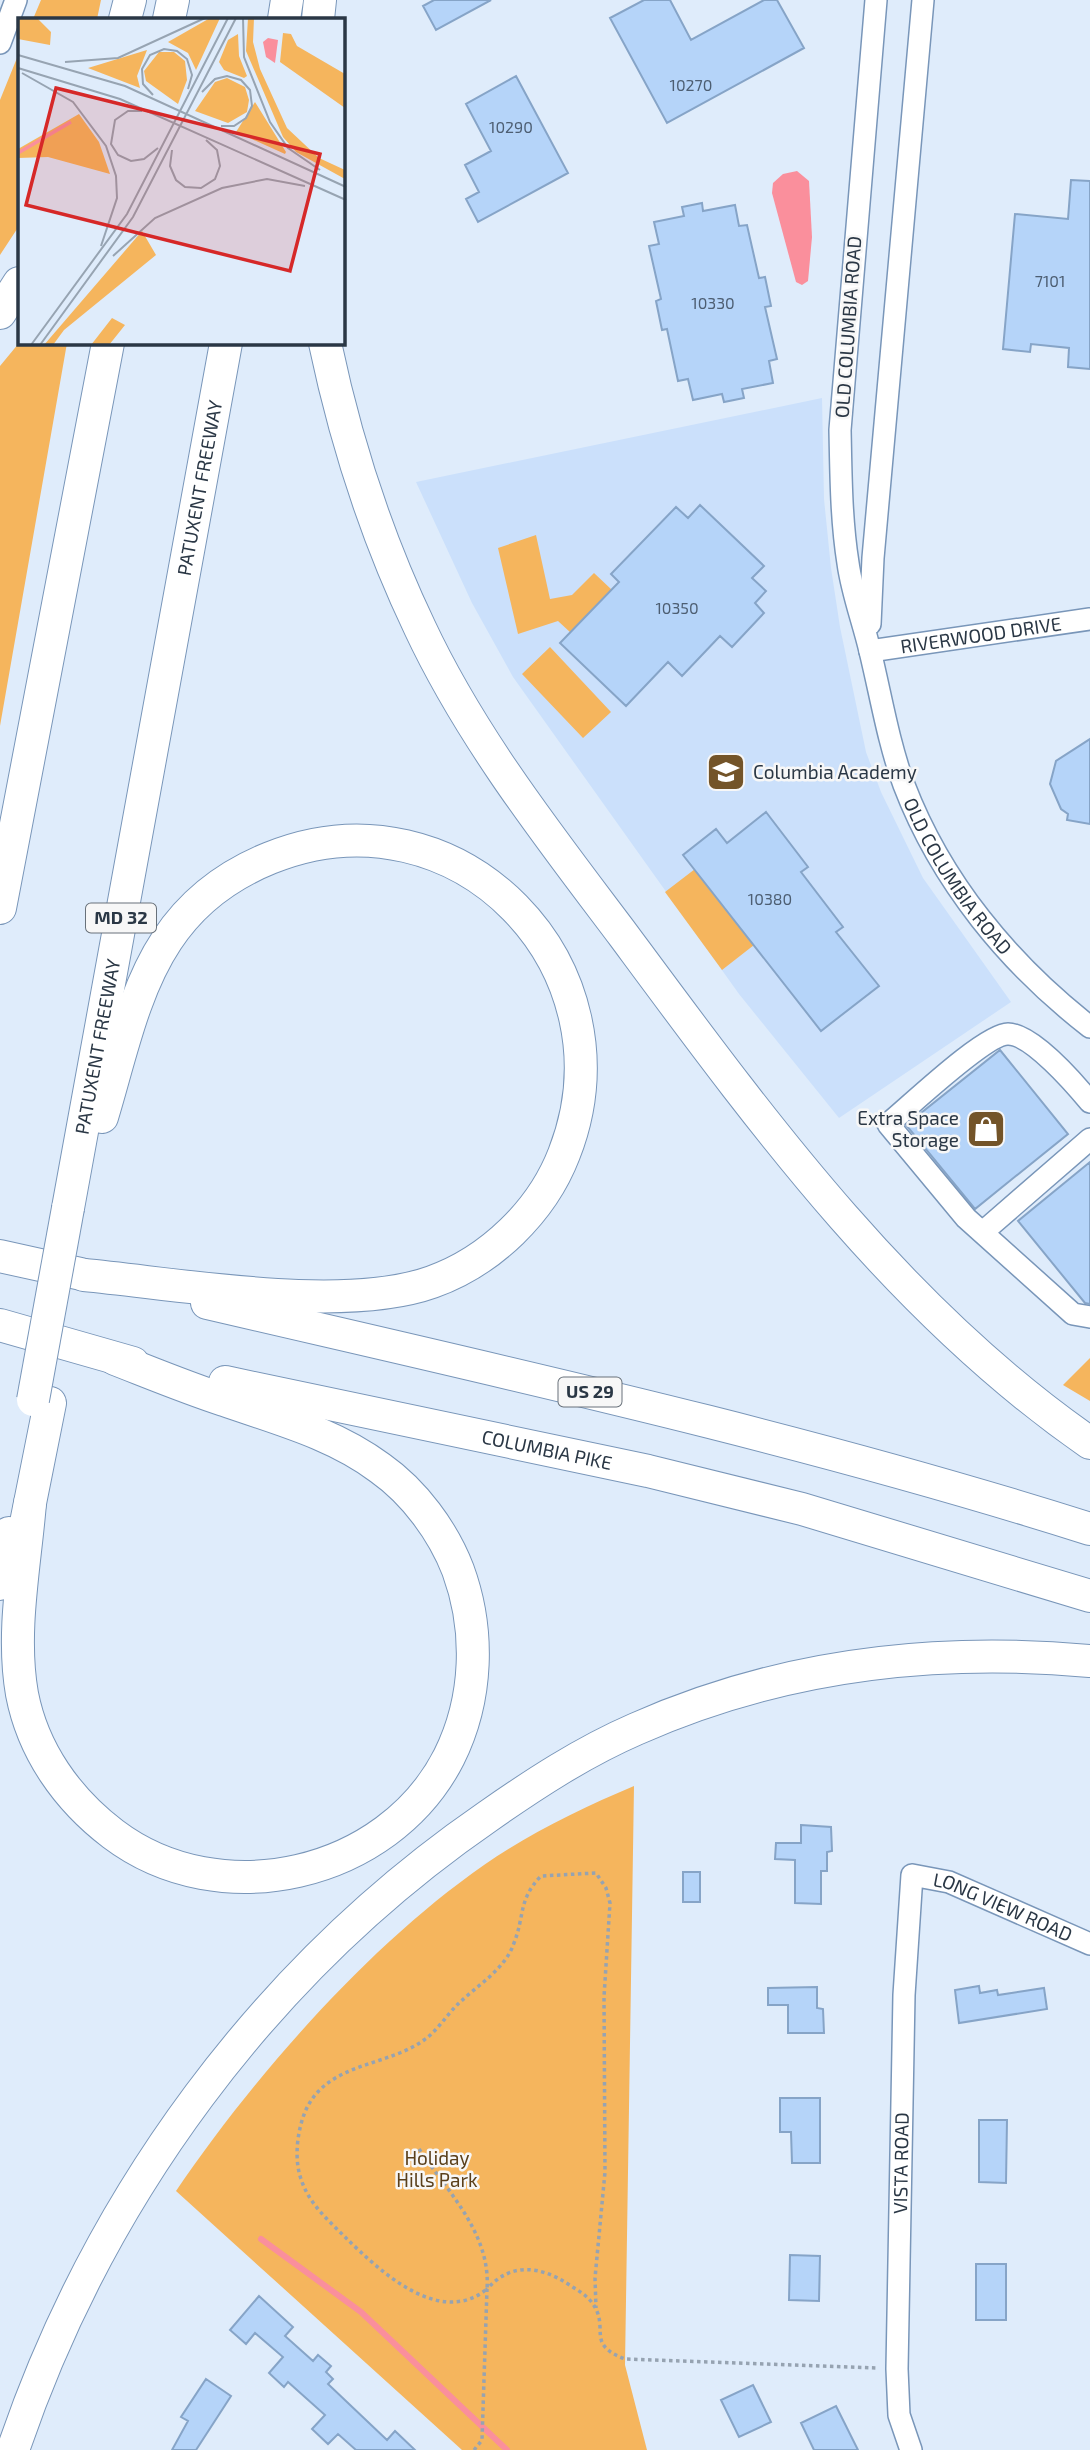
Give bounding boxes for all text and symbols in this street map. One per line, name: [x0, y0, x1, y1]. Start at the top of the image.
inset map: [18, 18, 345, 345]
house number: 10270: [670, 75, 712, 94]
house number: 10290: [489, 117, 533, 136]
street label: OLD COLUMBIA ROAD: [830, 235, 865, 419]
house number: 7101: [1035, 271, 1065, 290]
house number: 10330: [691, 293, 735, 312]
street label: PATUXENT FREEWAY: [172, 398, 226, 577]
house number: 10350: [655, 598, 699, 617]
street label: RIVERWOOD DRIVE: [899, 611, 1063, 657]
school or university icon: Columbia Academy: [705, 751, 747, 793]
place label: Columbia Academy: [753, 760, 917, 783]
street label: OLD COLUMBIA ROAD: [899, 794, 1017, 959]
house number: 10380: [748, 889, 792, 908]
road number: MD 32: [86, 903, 156, 932]
street label: PATUXENT FREEWAY: [70, 957, 124, 1136]
place label: Extra Space Storage: [857, 1106, 959, 1151]
shop icon: Extra Space Storage: [965, 1108, 1007, 1150]
road number: US 29: [558, 1378, 622, 1406]
street label: COLUMBIA PIKE: [480, 1424, 614, 1474]
street label: LONG VIEW ROAD: [932, 1867, 1076, 1946]
street label: VISTA ROAD: [888, 2112, 913, 2214]
park label: Holiday Hills Park: [396, 2146, 478, 2191]

